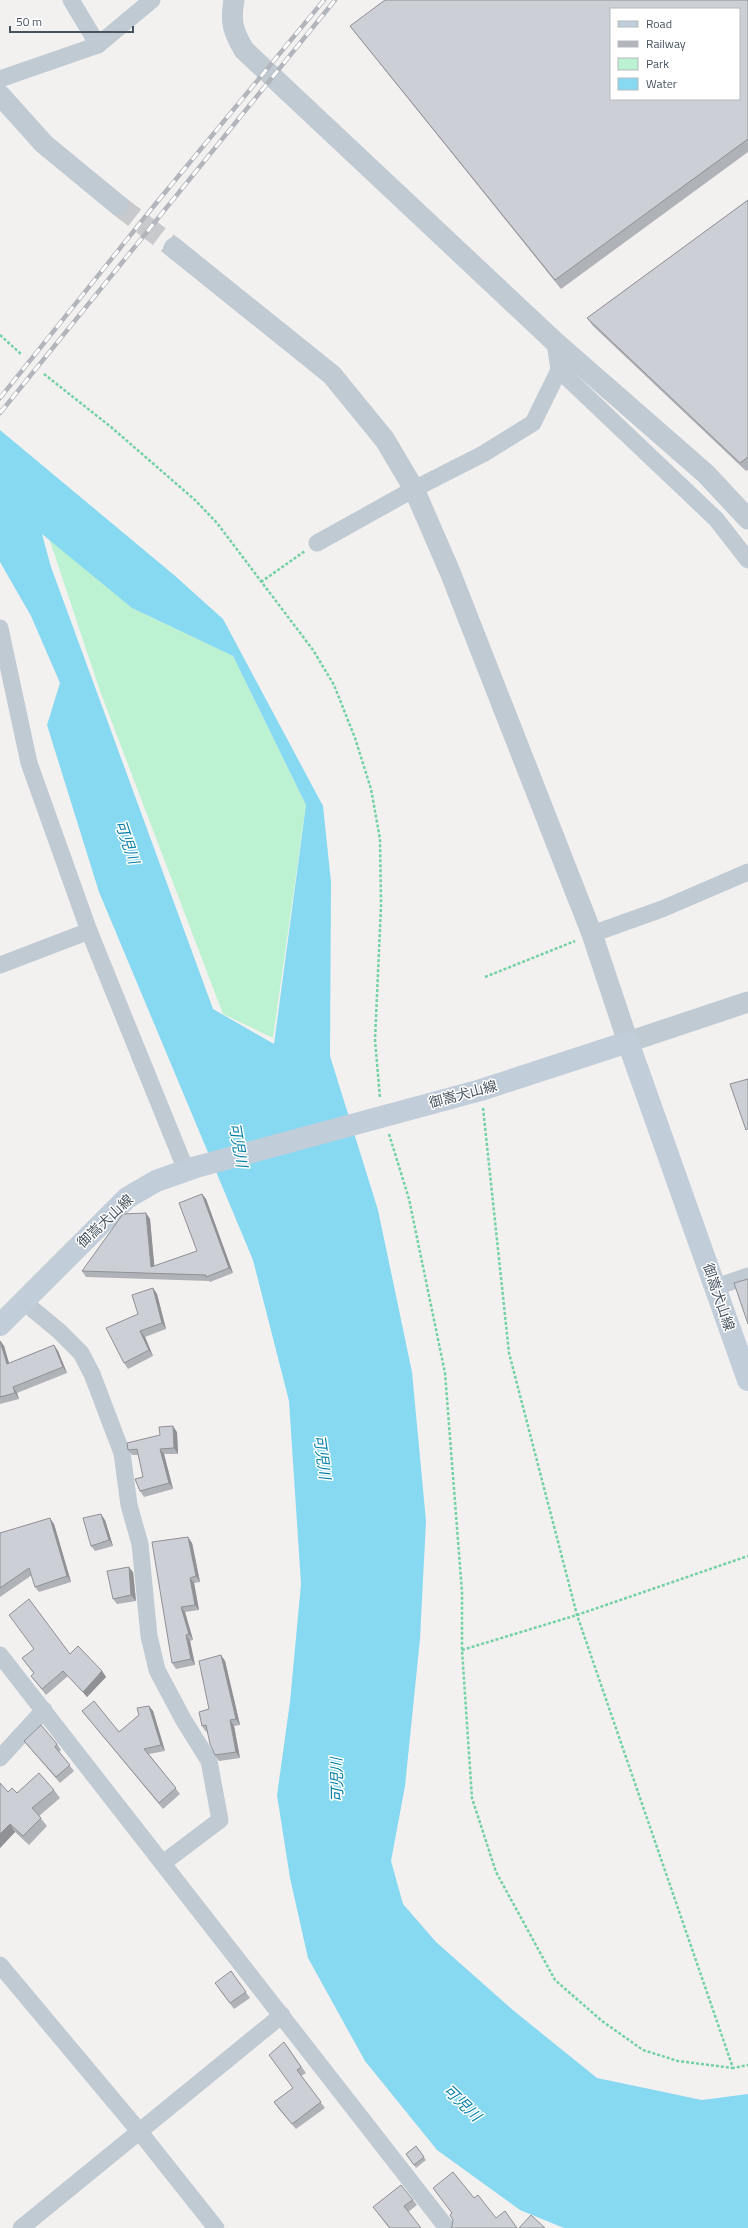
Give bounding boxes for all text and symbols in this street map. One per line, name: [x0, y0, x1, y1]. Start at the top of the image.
scale bar: [10, 8, 133, 34]
legend: [610, 8, 740, 100]
text: 50 m: [16, 12, 42, 31]
text: Road: [646, 14, 672, 33]
text: Railway: [646, 34, 686, 53]
text: Park: [646, 54, 669, 73]
text: Water: [646, 74, 677, 93]
water label: 可児川: [109, 817, 146, 869]
street label: 御嵩犬山線: [426, 1074, 499, 1113]
water label: 可児川: [223, 1121, 254, 1171]
street label: 御嵩犬山線: [72, 1189, 137, 1252]
street label: 御嵩犬山線: [698, 1260, 741, 1333]
water label: 可児川: [308, 1433, 337, 1483]
water label: 可児川: [325, 1755, 348, 1803]
water label: 可児川: [438, 2079, 488, 2128]

